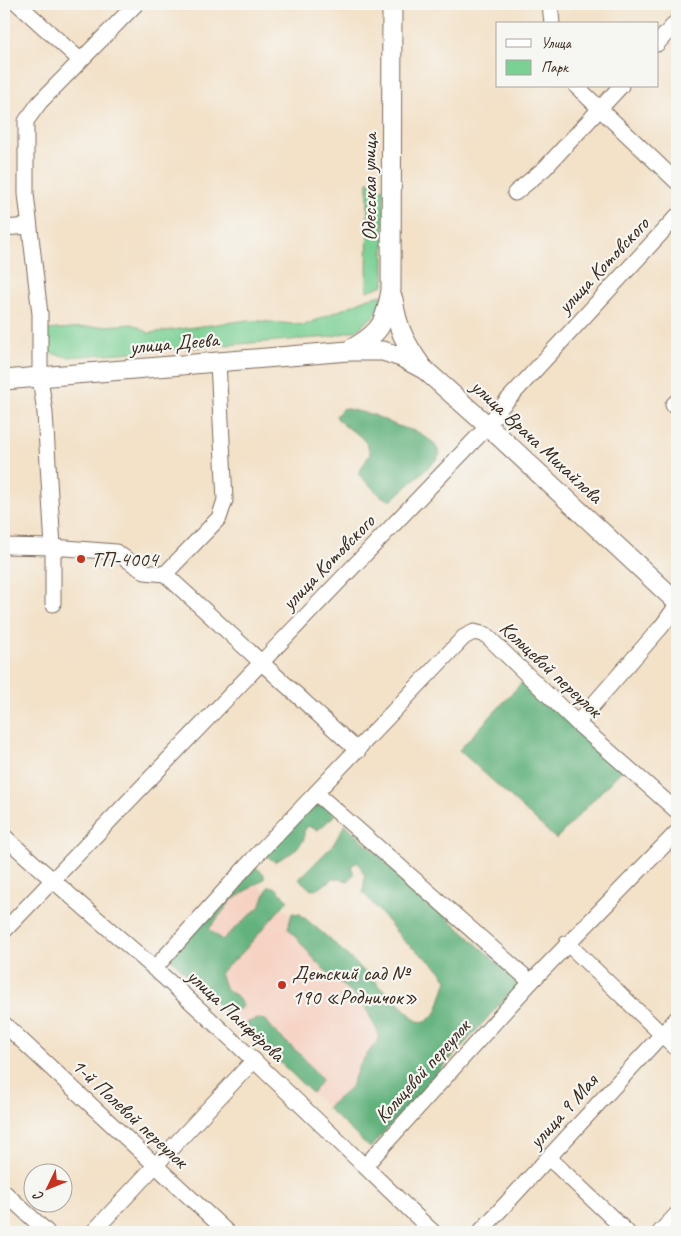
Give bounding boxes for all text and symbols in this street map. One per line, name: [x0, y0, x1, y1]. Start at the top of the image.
legend: [496, 22, 658, 88]
text: Улица: [541, 34, 572, 53]
text: Парк: [541, 58, 569, 77]
street label: Одесская улица: [356, 131, 382, 241]
street label: улица Котовского: [550, 210, 656, 320]
street label: улица Деева: [126, 326, 222, 360]
street label: улица Врача Михайлова: [464, 372, 609, 510]
street label: улица Котовского: [275, 508, 381, 617]
place label: ТП-4004: [91, 546, 160, 572]
marker: ТП-4004: [75, 553, 87, 565]
street label: Кольцевой переулок: [494, 615, 609, 725]
place label: Детский сад № 190 «Родничок»: [292, 960, 417, 1010]
street label: улица Панфёрова: [180, 962, 291, 1068]
marker: Детский сад № 190 «Родничок»: [276, 979, 288, 991]
street label: Кольцевой переулок: [369, 1012, 477, 1128]
street label: 1-й Полевой переулок: [66, 1052, 195, 1175]
street label: улица 9 Мая: [522, 1067, 604, 1155]
north arrow: [22, 1164, 72, 1214]
text: С: [29, 1187, 47, 1205]

